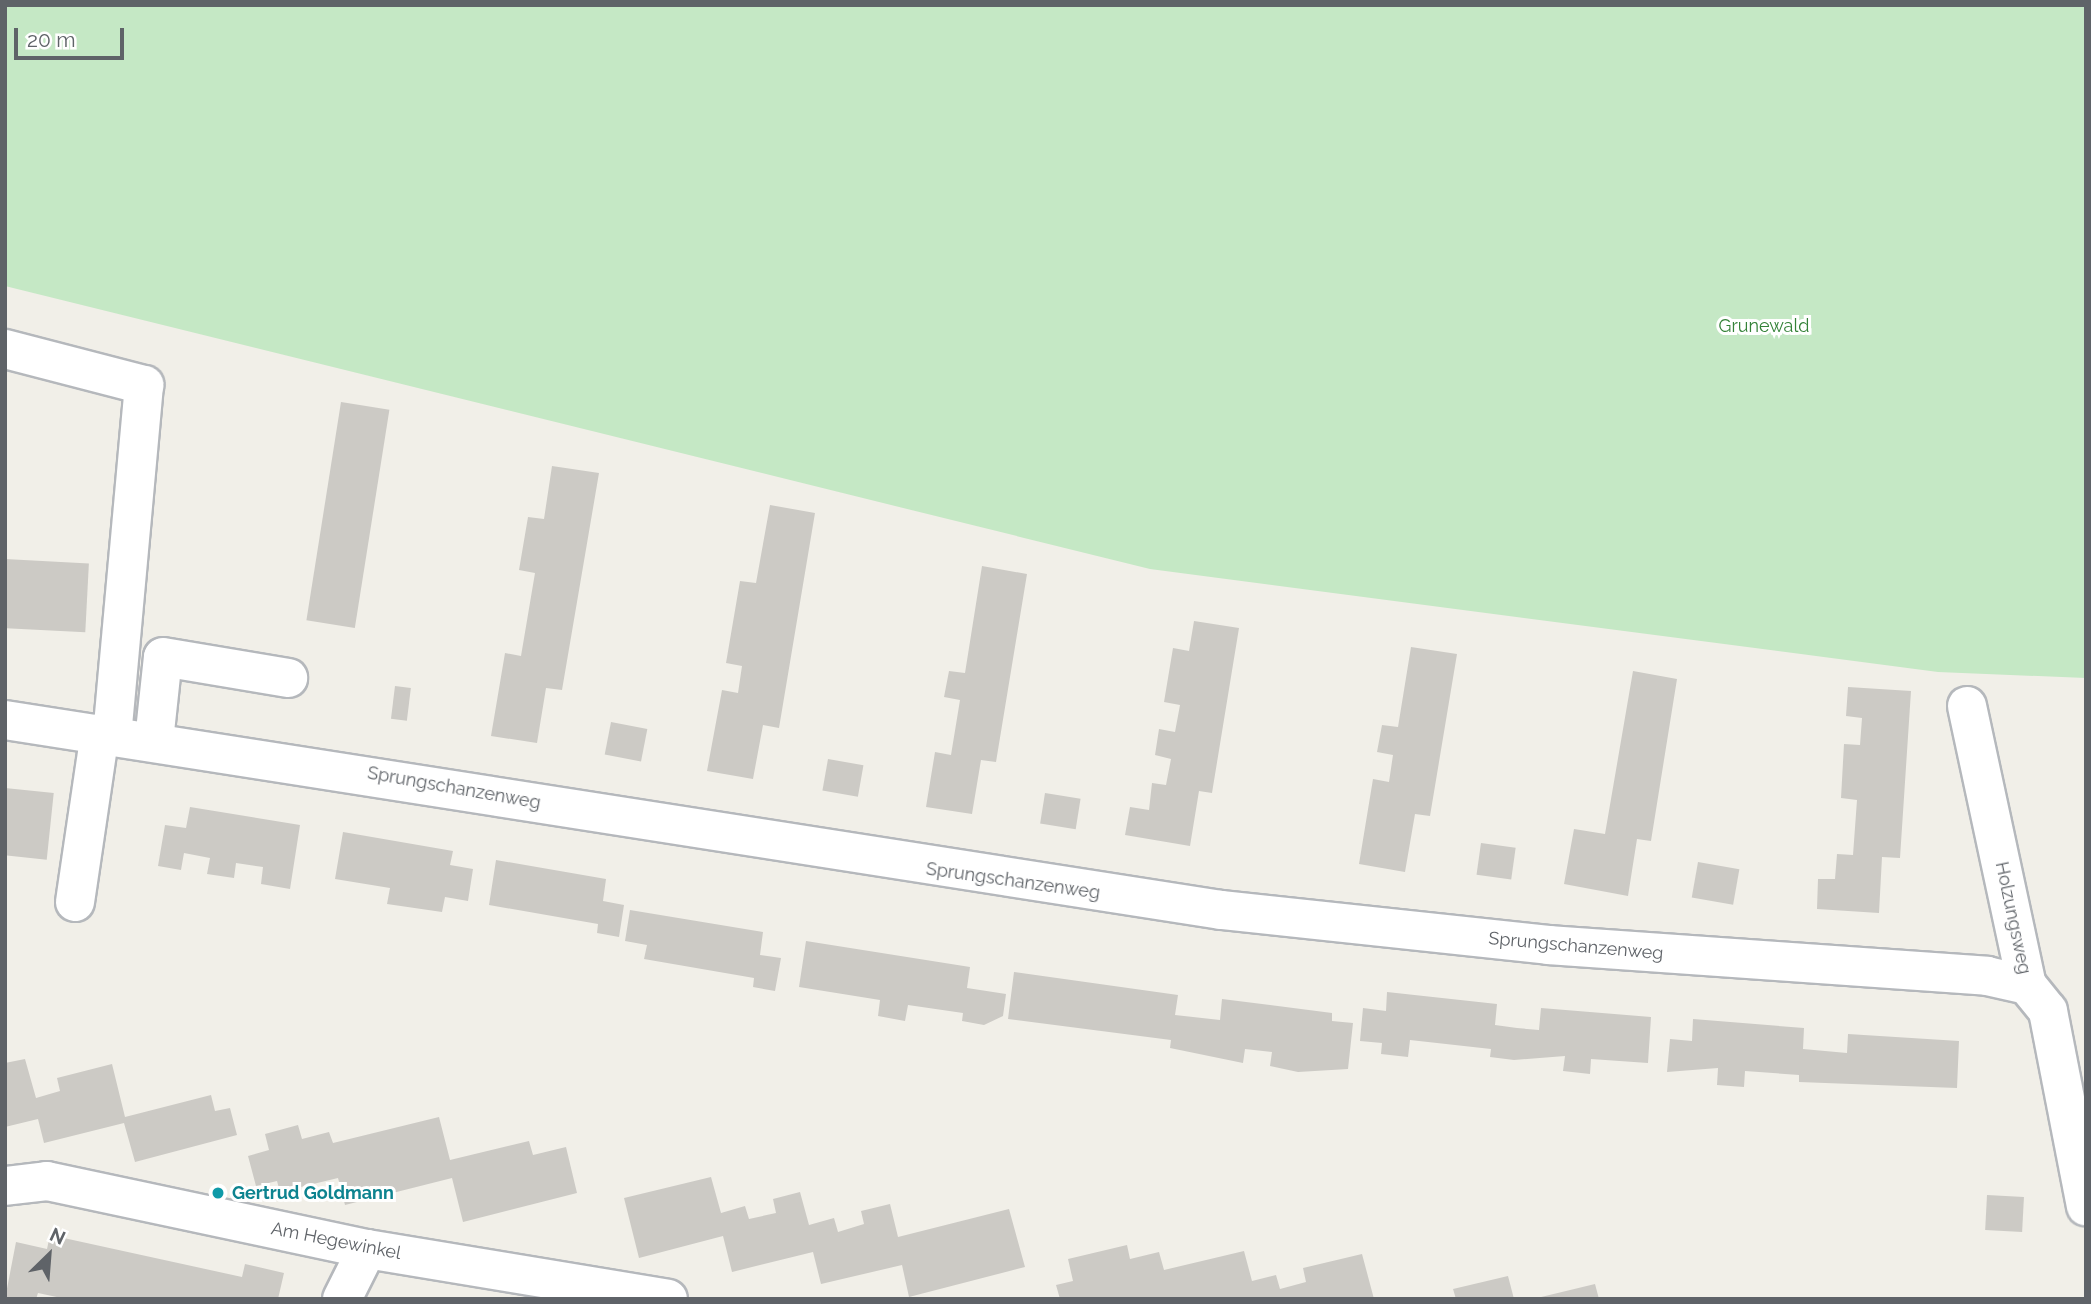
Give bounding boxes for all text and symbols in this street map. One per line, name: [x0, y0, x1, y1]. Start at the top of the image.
scale bar: [18, 14, 128, 58]
text: 20 m: [27, 27, 75, 52]
park label: Grunewald: [1718, 315, 1810, 337]
street label: Sprungschanzenweg: [366, 762, 542, 814]
street label: Sprungschanzenweg: [925, 858, 1101, 904]
street label: Holzungsweg: [1991, 860, 2035, 976]
street label: Sprungschanzenweg: [1488, 928, 1664, 964]
place label: Gertrud Goldmann: [232, 1182, 394, 1204]
marker: Gertrud Goldmann: [210, 1185, 226, 1201]
street label: Am Hegewinkel: [269, 1218, 403, 1264]
north arrow: [14, 1220, 84, 1290]
text: N: [47, 1223, 69, 1249]

